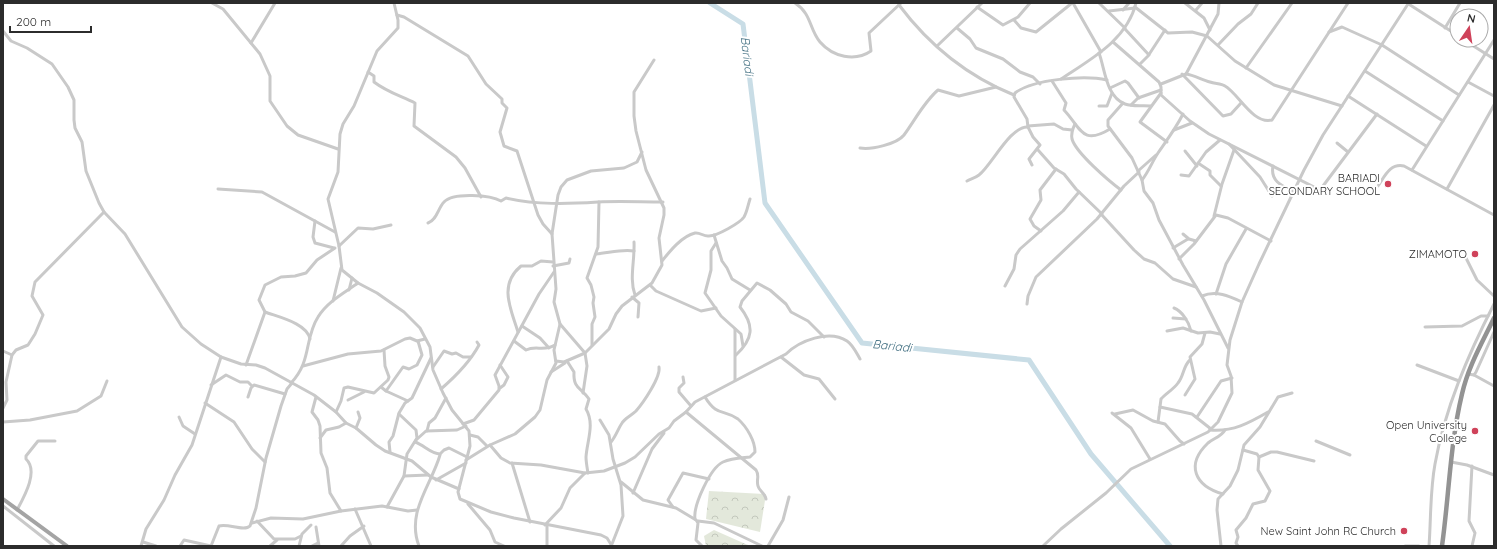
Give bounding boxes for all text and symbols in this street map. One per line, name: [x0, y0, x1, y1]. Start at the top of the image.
scale bar: [10, 8, 91, 34]
north arrow: [1449, 8, 1489, 48]
text: N: [1466, 11, 1477, 26]
text: 200 m: [16, 14, 51, 29]
water label: Bariadi: [738, 35, 758, 78]
place label: BARIADI SECONDARY SCHOOL: [1269, 171, 1380, 198]
marker: BARIADI SECONDARY SCHOOL: [1383, 179, 1393, 189]
place label: ZIMAMOTO: [1409, 247, 1467, 261]
marker: ZIMAMOTO: [1470, 249, 1480, 259]
water label: Bariadi: [872, 336, 914, 355]
place label: Open University College: [1386, 418, 1467, 445]
marker: Open University College: [1470, 426, 1480, 436]
place label: New Saint John RC Church: [1261, 524, 1396, 538]
marker: New Saint John RC Church: [1399, 526, 1409, 536]

